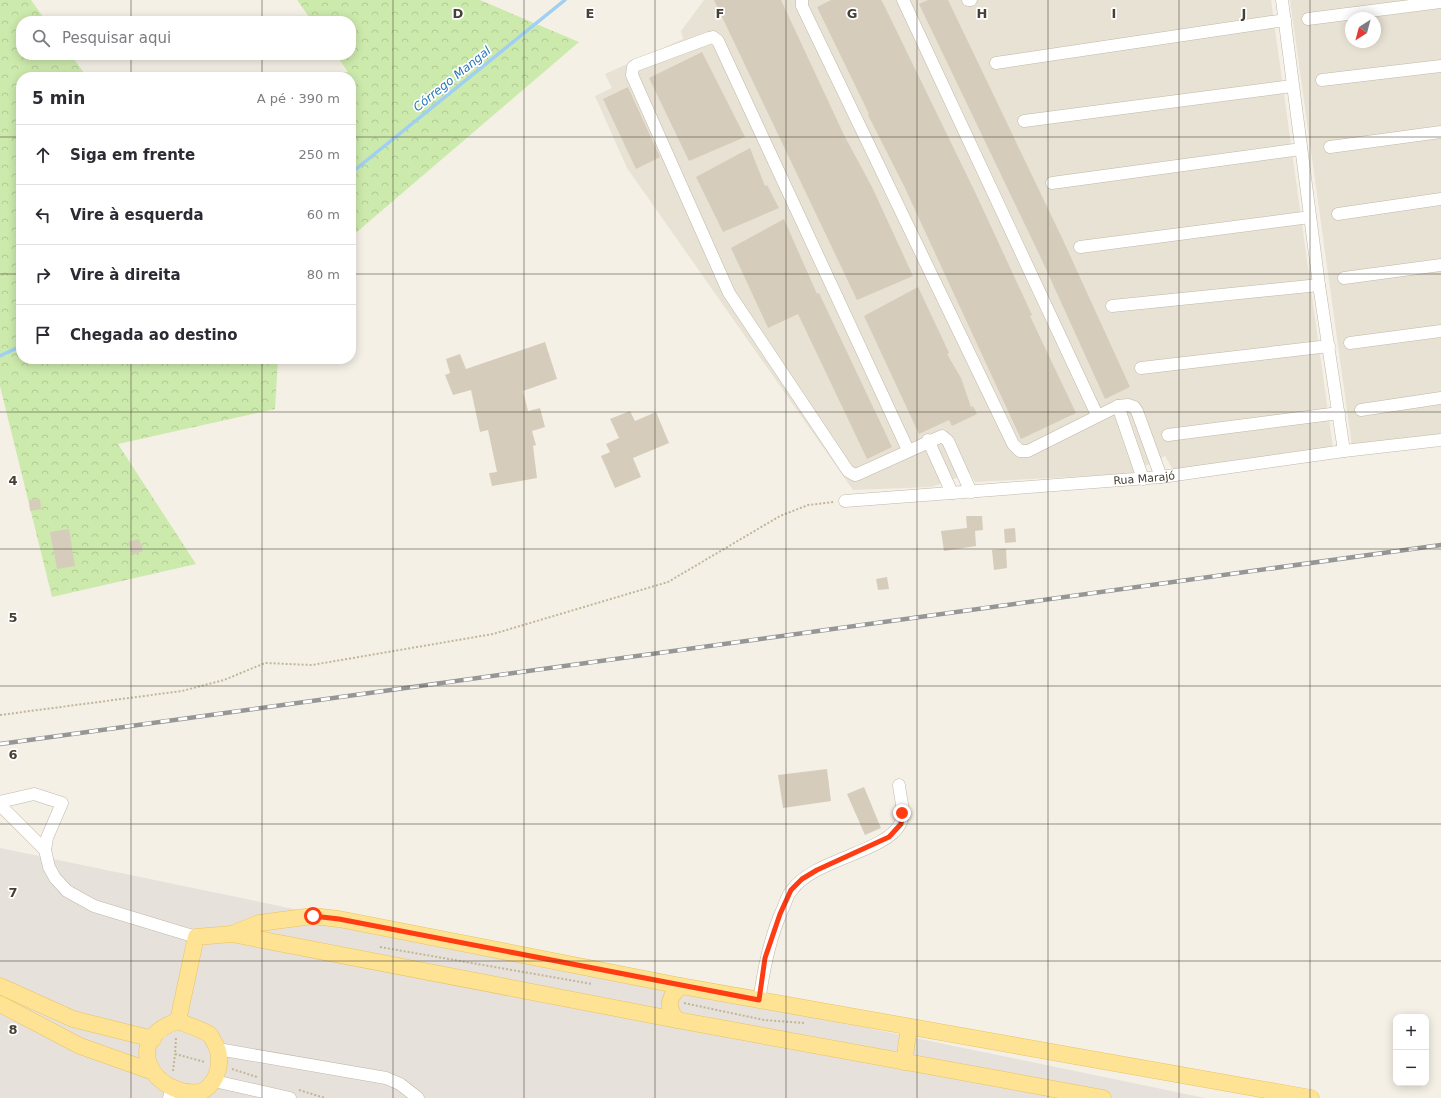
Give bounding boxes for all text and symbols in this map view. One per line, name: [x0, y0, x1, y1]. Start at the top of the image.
text: D: [453, 6, 464, 21]
text: E: [586, 6, 594, 21]
text: F: [716, 6, 724, 21]
text: G: [847, 6, 857, 21]
text: H: [977, 6, 987, 21]
text: I: [1112, 6, 1116, 21]
text: J: [1241, 6, 1246, 21]
north arrow: [1345, 12, 1381, 48]
search box: [16, 16, 356, 60]
icon: search: [30, 27, 52, 49]
text: Pesquisar aqui: [62, 29, 171, 47]
water label: Córrego Mangal: [411, 43, 494, 114]
text: 5 min: [32, 88, 85, 108]
text: A pé · 390 m: [257, 91, 340, 106]
icon: ahead: [32, 144, 54, 166]
text: Siga em frente: [70, 146, 195, 164]
text: 250 m: [298, 147, 340, 162]
icon: left: [32, 204, 54, 226]
text: Vire à esquerda: [70, 206, 204, 224]
text: 60 m: [307, 207, 340, 222]
icon: right: [32, 264, 54, 286]
text: Vire à direita: [70, 266, 181, 284]
text: 80 m: [307, 267, 340, 282]
icon: arrive: [32, 324, 54, 346]
text: Chegada ao destino: [70, 326, 238, 344]
street label: Rua Marajó: [1113, 469, 1176, 487]
text: 4: [8, 473, 18, 488]
text: 5: [8, 610, 18, 625]
text: 6: [8, 747, 18, 762]
route end: [893, 804, 911, 822]
text: 7: [8, 885, 18, 900]
route start: [304, 907, 322, 925]
map controls: [1393, 1014, 1429, 1086]
button: +: [1393, 1014, 1429, 1050]
text: 8: [8, 1022, 18, 1037]
button: −: [1393, 1050, 1429, 1086]

